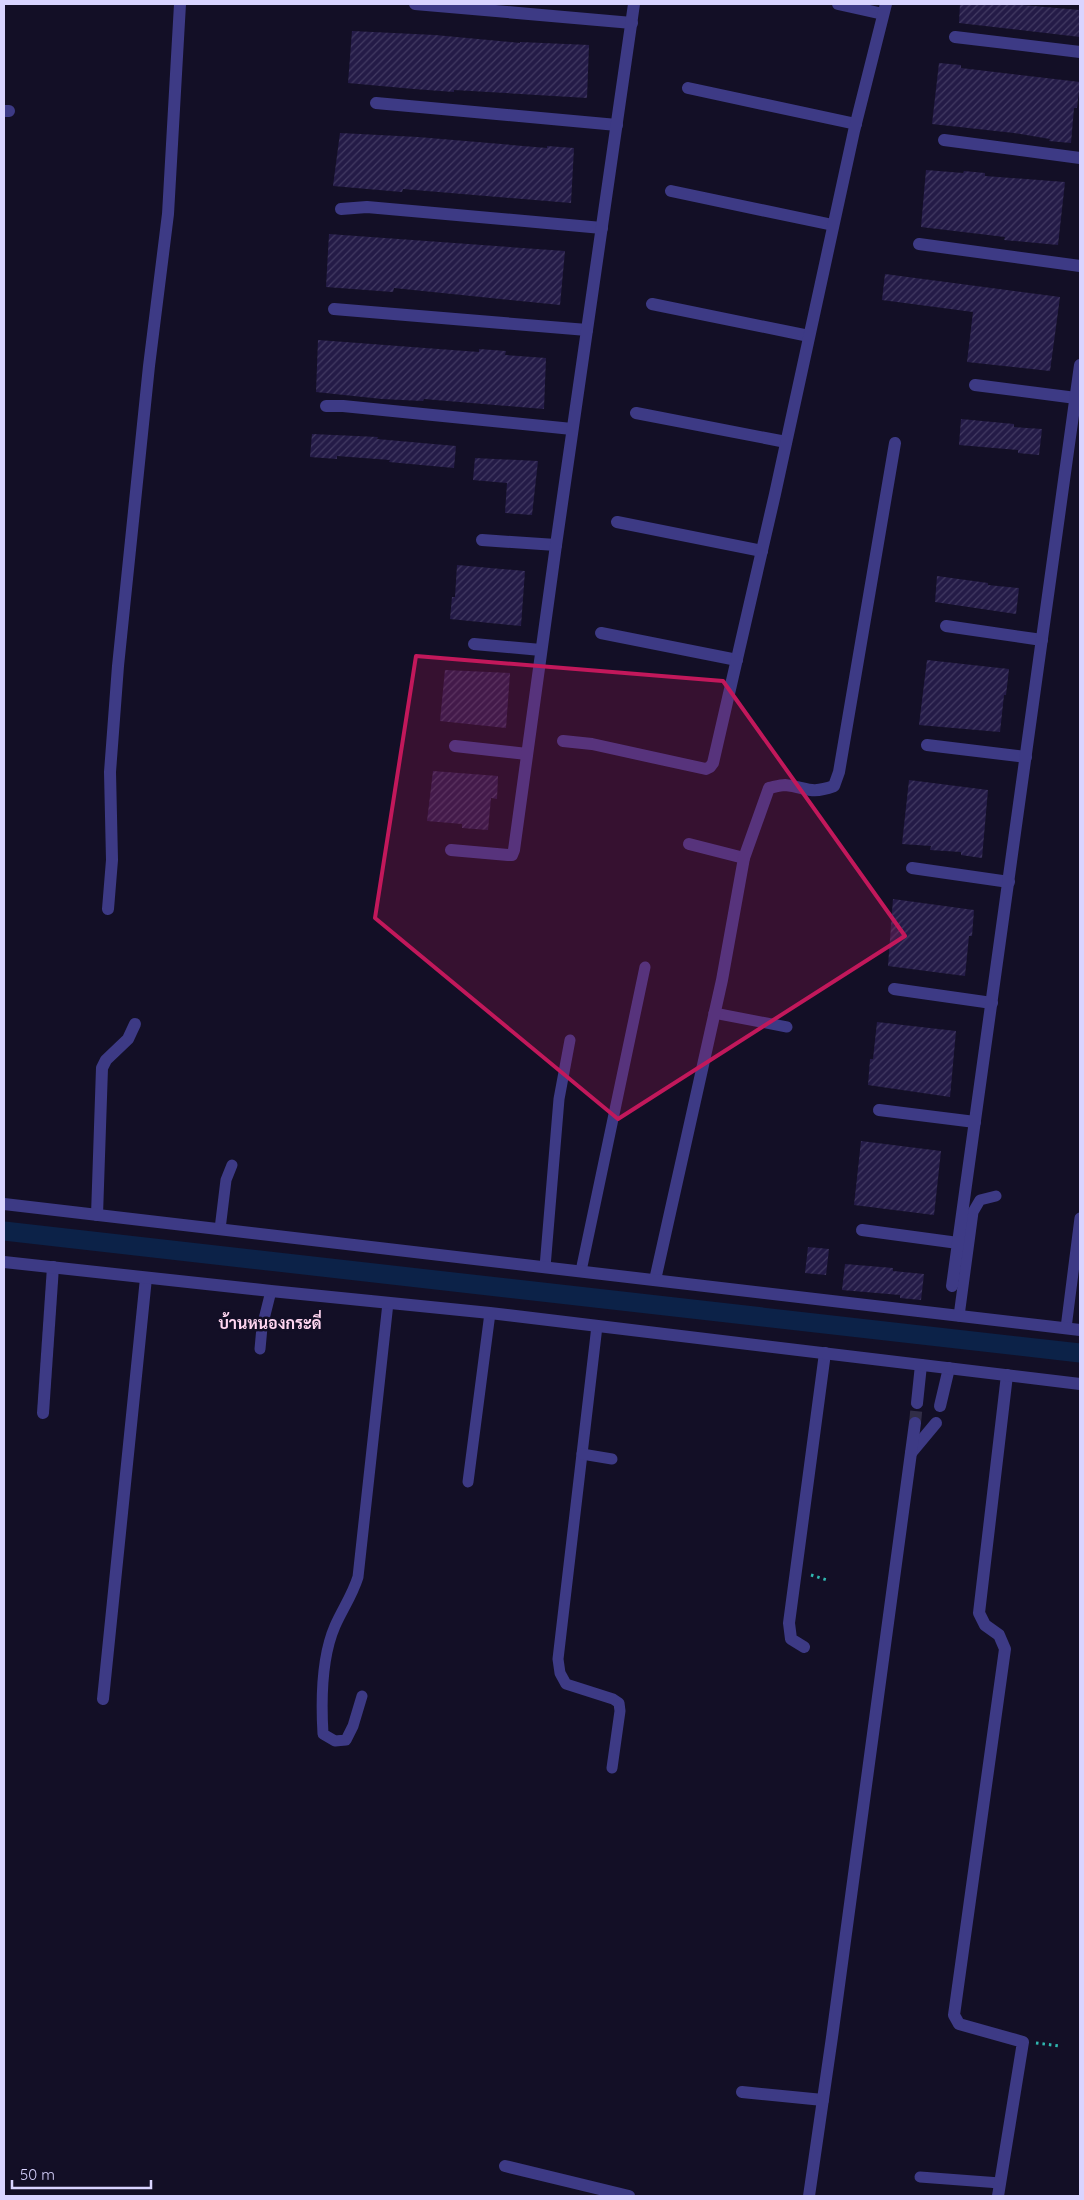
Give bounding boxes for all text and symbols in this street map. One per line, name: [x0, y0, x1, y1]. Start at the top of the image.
district label: บ้านหนองกระดี่: [218, 1309, 322, 1333]
scale bar: [12, 2158, 151, 2190]
text: 50 m: [20, 2165, 55, 2184]

